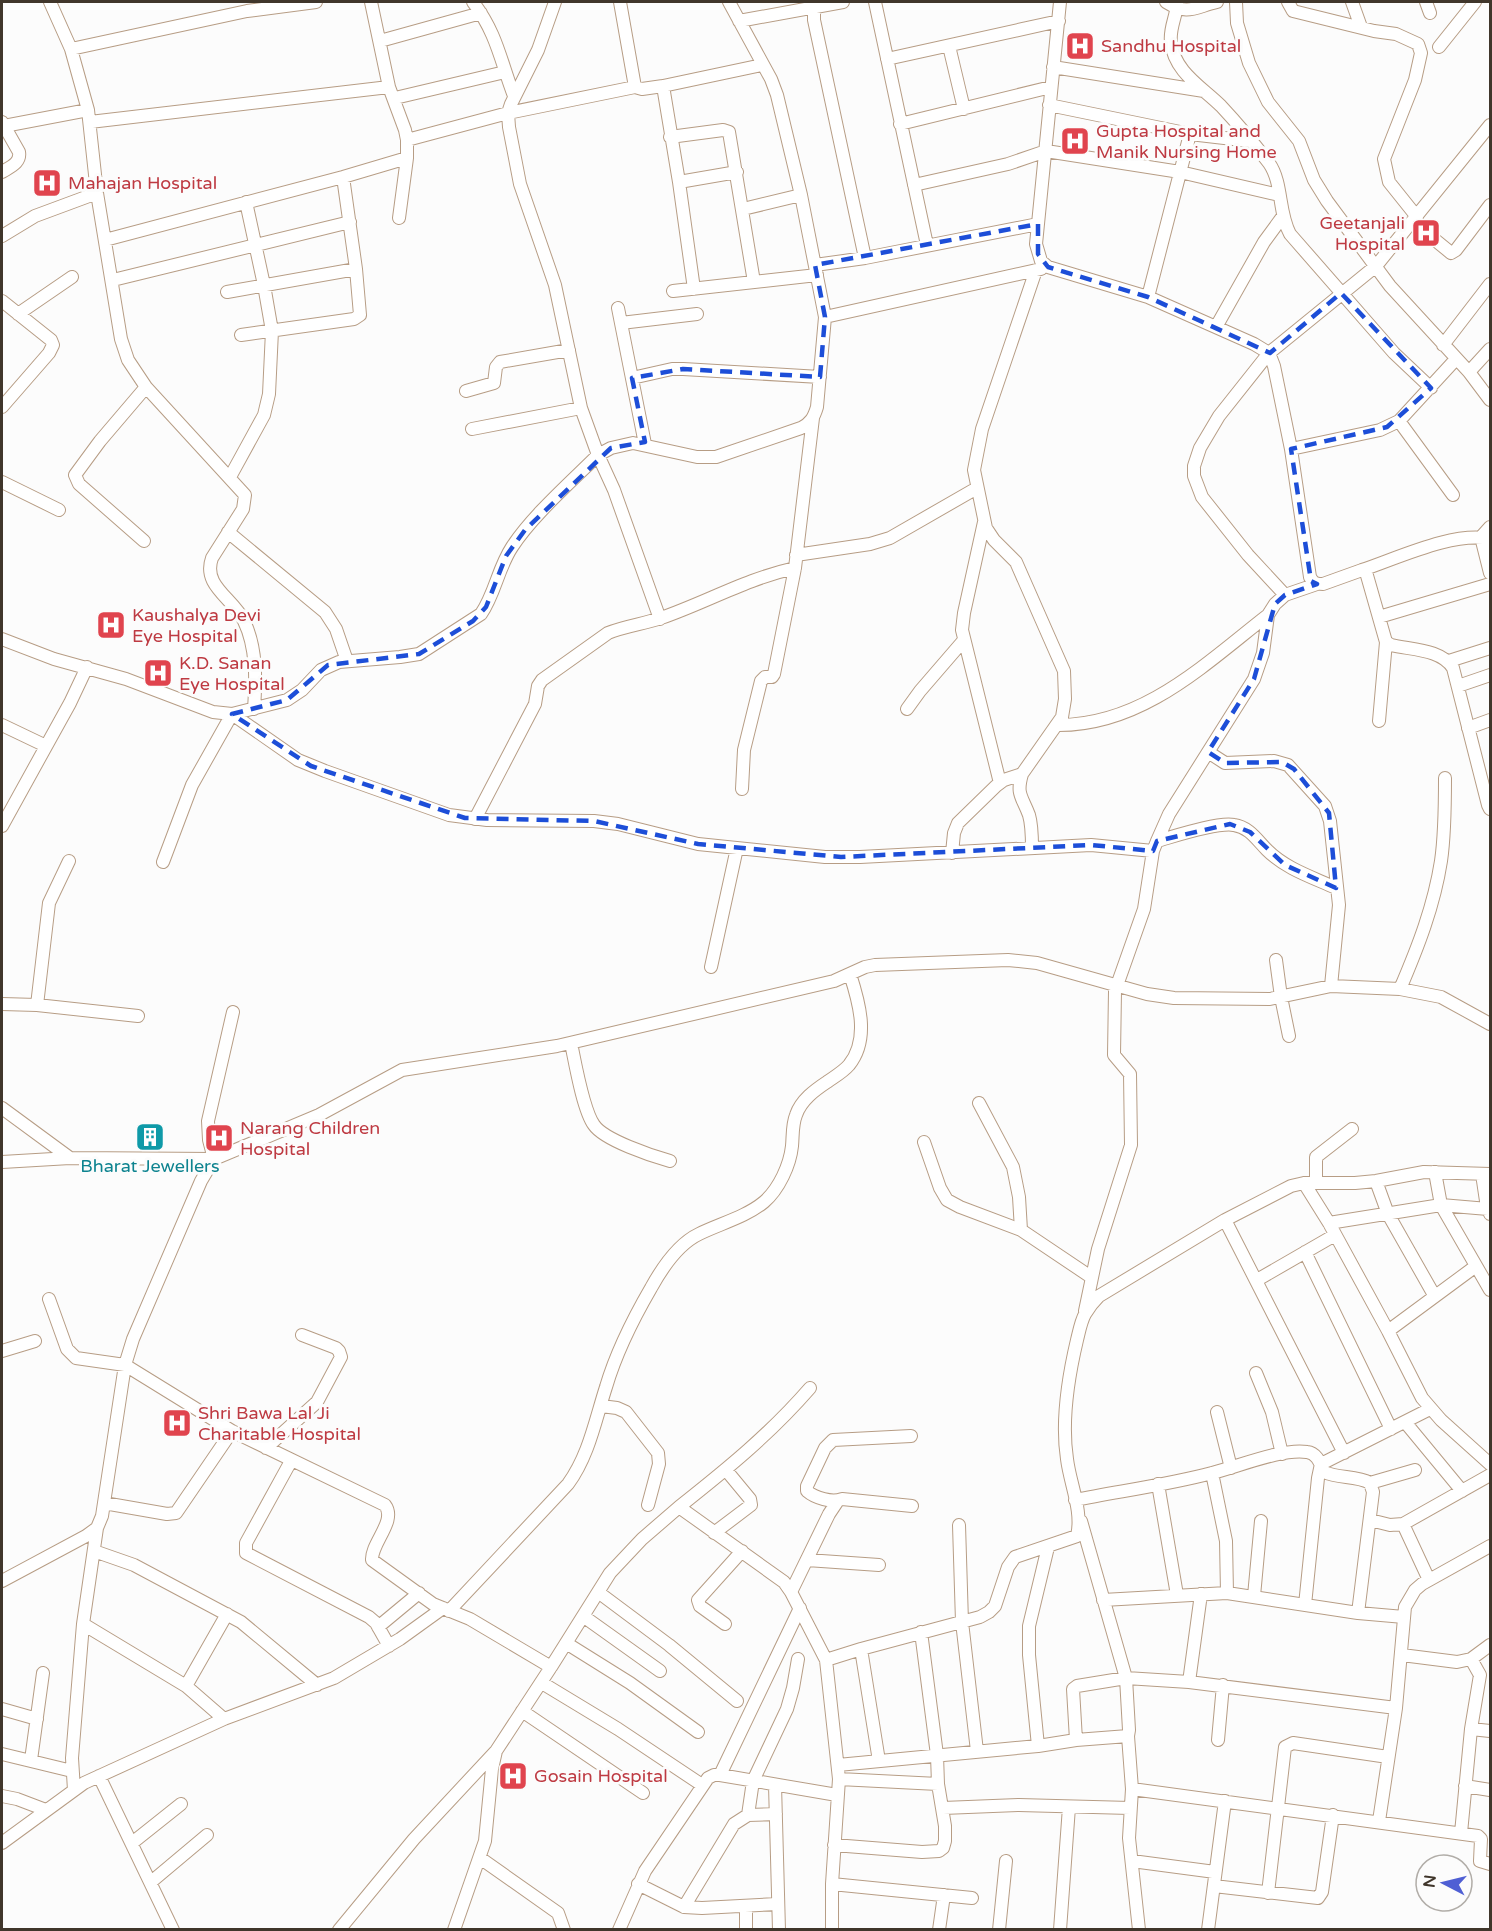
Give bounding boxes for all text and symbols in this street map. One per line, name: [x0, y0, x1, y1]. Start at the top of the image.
hospital icon: Sandhu Hospital: [1064, 30, 1096, 62]
place label: Sandhu Hospital: [1101, 35, 1241, 57]
place label: Gupta Hospital and Manik Nursing Home: [1096, 120, 1277, 163]
hospital icon: Gupta Hospital and Manik Nursing Home: [1059, 125, 1091, 157]
hospital icon: Mahajan Hospital: [31, 167, 63, 199]
place label: Mahajan Hospital: [68, 172, 217, 194]
place label: Geetanjali Hospital: [1319, 212, 1405, 255]
hospital icon: Geetanjali Hospital: [1410, 217, 1442, 249]
place label: Kaushalya Devi Eye Hospital: [132, 604, 261, 647]
hospital icon: Kaushalya Devi Eye Hospital: [95, 609, 127, 641]
place label: K.D. Sanan Eye Hospital: [179, 652, 285, 695]
hospital icon: K.D. Sanan Eye Hospital: [142, 657, 174, 689]
place label: Narang Children Hospital: [240, 1117, 380, 1160]
building icon: Bharat Jewellers: [134, 1121, 166, 1153]
hospital icon: Narang Children Hospital: [203, 1122, 235, 1154]
place label: Bharat Jewellers: [80, 1155, 220, 1177]
place label: Shri Bawa Lal Ji Charitable Hospital: [198, 1402, 361, 1445]
hospital icon: Shri Bawa Lal Ji Charitable Hospital: [161, 1407, 193, 1439]
hospital icon: Gosain Hospital: [497, 1760, 529, 1792]
place label: Gosain Hospital: [534, 1765, 668, 1787]
north arrow: [1414, 1853, 1474, 1913]
text: N: [1419, 1874, 1441, 1889]

